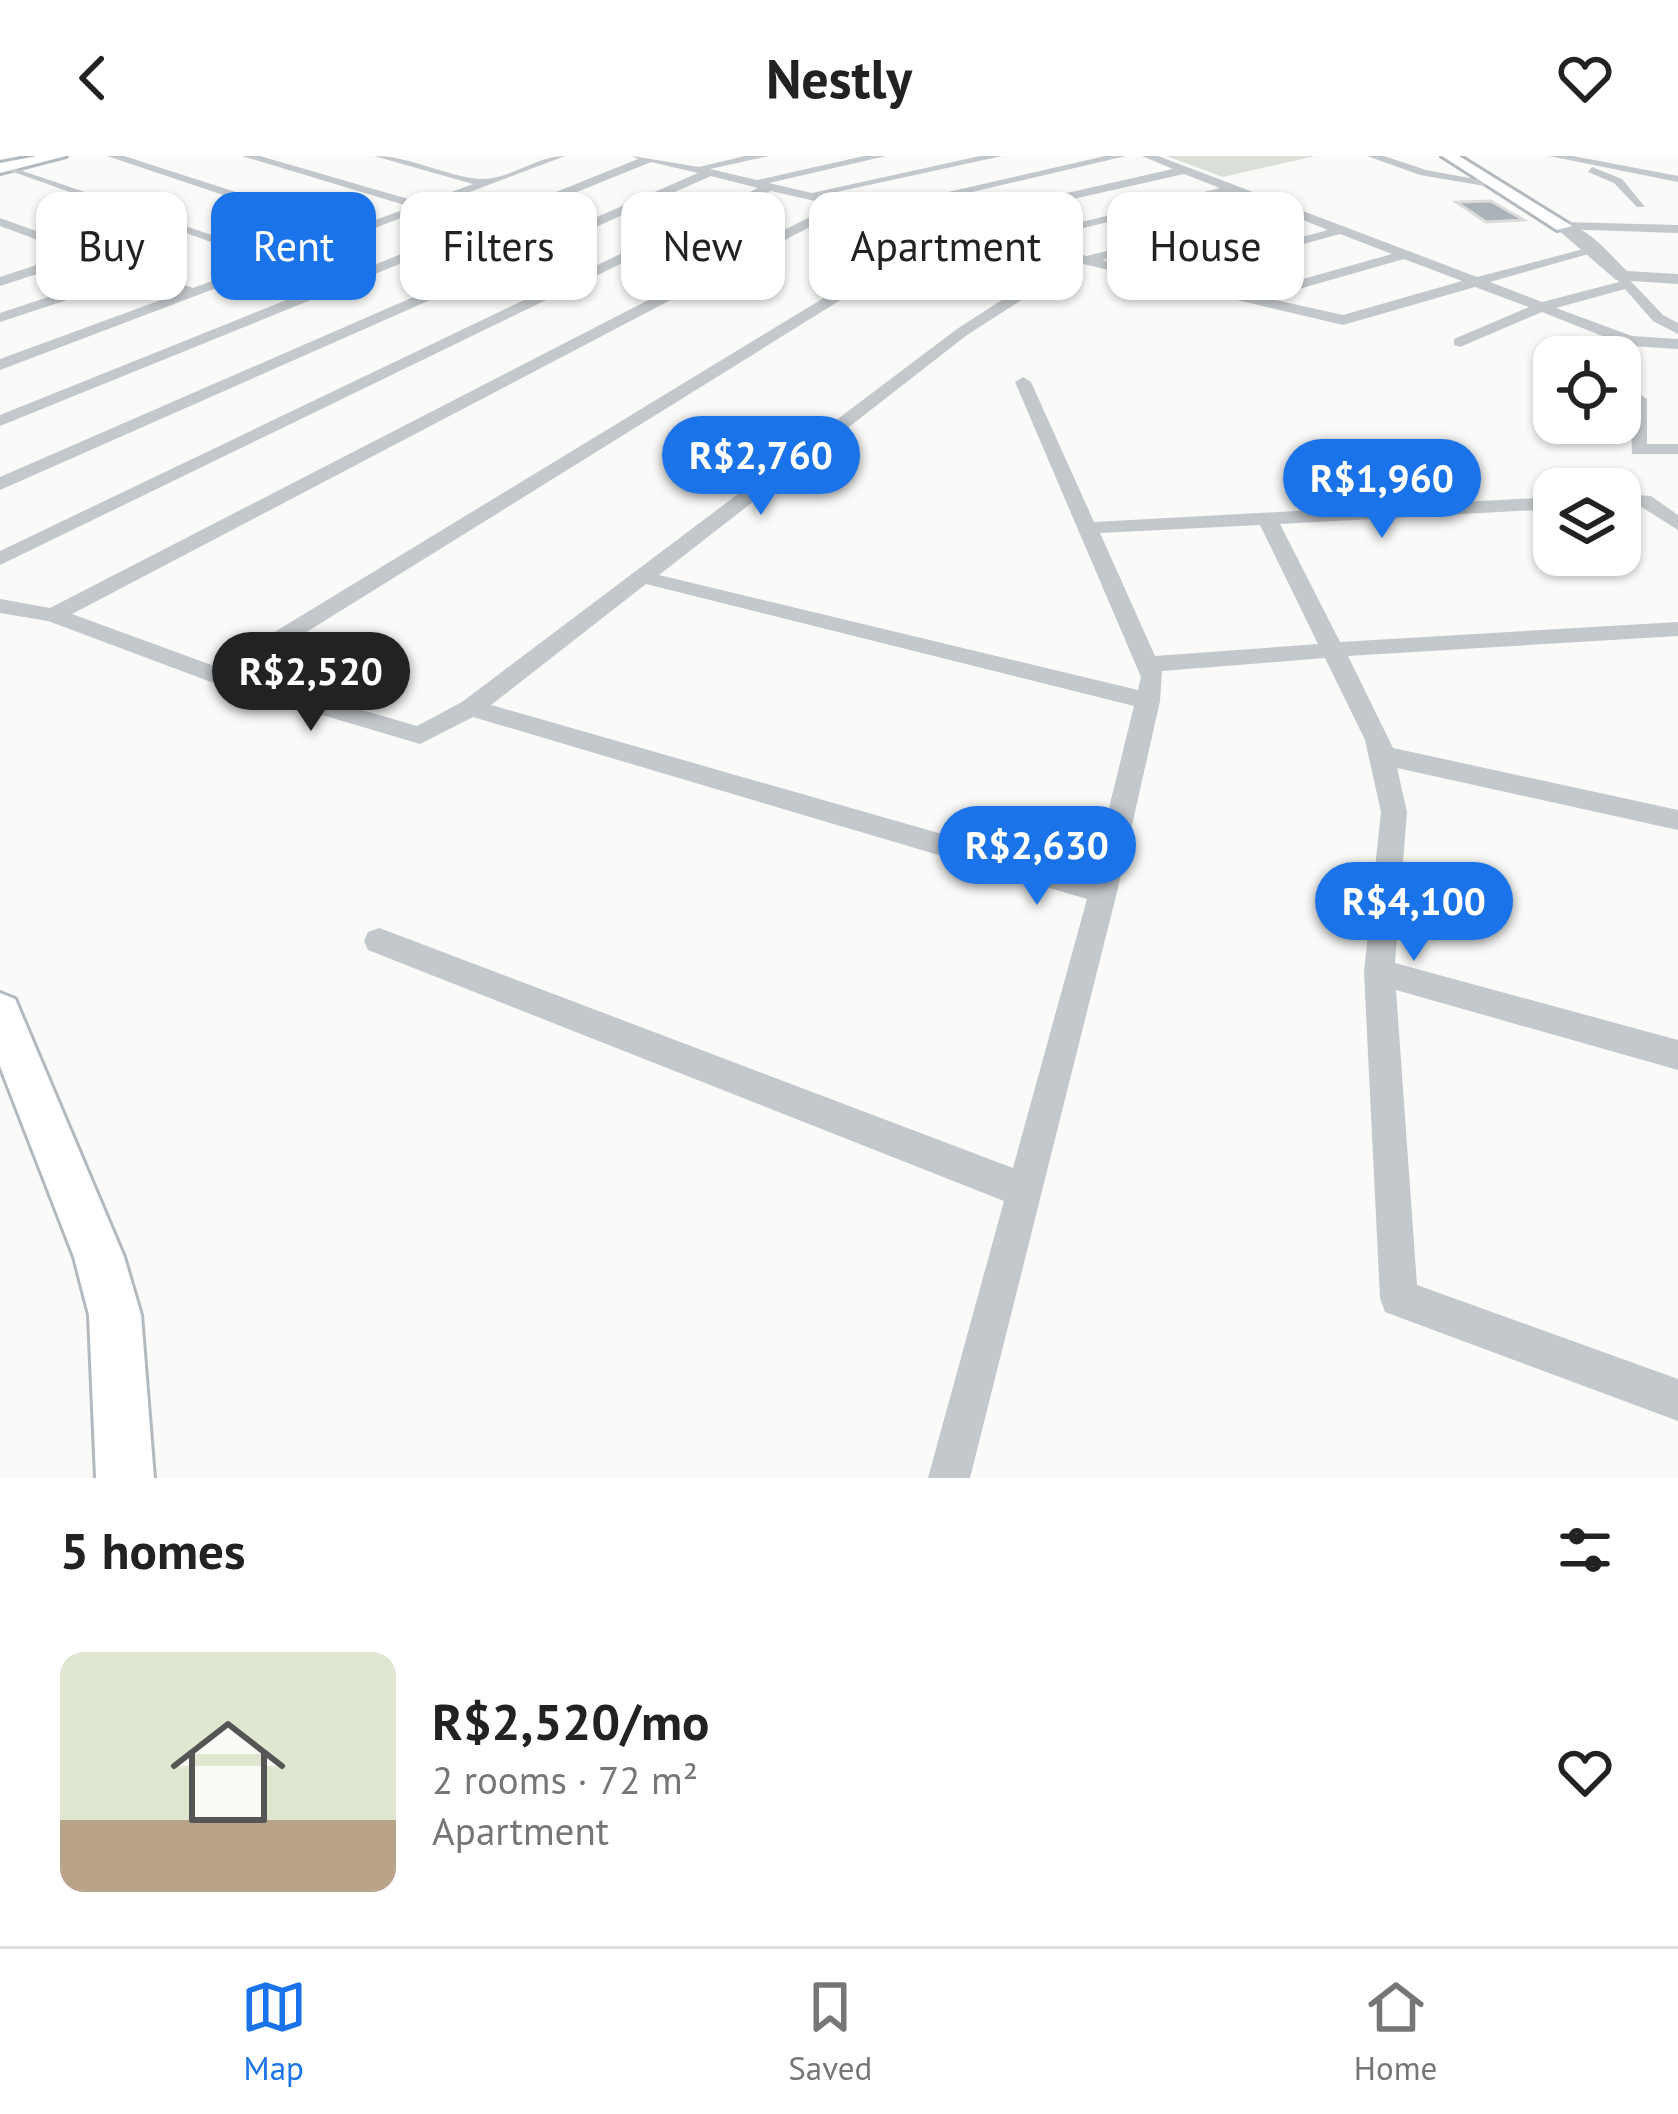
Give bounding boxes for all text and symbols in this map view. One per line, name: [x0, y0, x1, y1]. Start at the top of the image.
text: Nestly: [766, 43, 912, 113]
icon: back: [60, 45, 126, 111]
icon: heart: [1552, 45, 1618, 111]
chip: Buy: [36, 192, 187, 300]
chip: Rent: [211, 192, 376, 300]
chip: Filters: [400, 192, 597, 300]
chip: New: [621, 192, 785, 300]
chip: Apartment: [809, 192, 1083, 300]
chip: House: [1107, 192, 1304, 300]
map controls: [1533, 336, 1641, 576]
button: locate: [1533, 336, 1641, 444]
pin: R$2,760: [650, 416, 872, 518]
text: R$2,760: [689, 429, 833, 480]
pin: R$1,960: [1271, 439, 1493, 541]
text: R$1,960: [1310, 452, 1454, 503]
button: layers: [1533, 468, 1641, 576]
pin: R$2,520: [200, 632, 422, 734]
text: R$2,520: [239, 645, 383, 696]
pin: R$2,630: [926, 806, 1148, 908]
text: R$2,630: [965, 819, 1109, 870]
pin: R$4,100: [1303, 862, 1525, 964]
text: R$4,100: [1342, 875, 1486, 926]
text: 5 homes: [60, 1517, 246, 1583]
icon: filters: [1552, 1517, 1618, 1583]
text: R$2,520/mo: [432, 1688, 709, 1754]
icon: home: [156, 1700, 300, 1844]
icon: heart: [1552, 1739, 1618, 1805]
text: 2 rooms · 72 m²: [432, 1754, 698, 1805]
text: Apartment: [432, 1805, 609, 1856]
tab: Map: [241, 1974, 307, 2089]
tab: Saved: [788, 1974, 872, 2089]
tab: Home: [1354, 1974, 1437, 2089]

